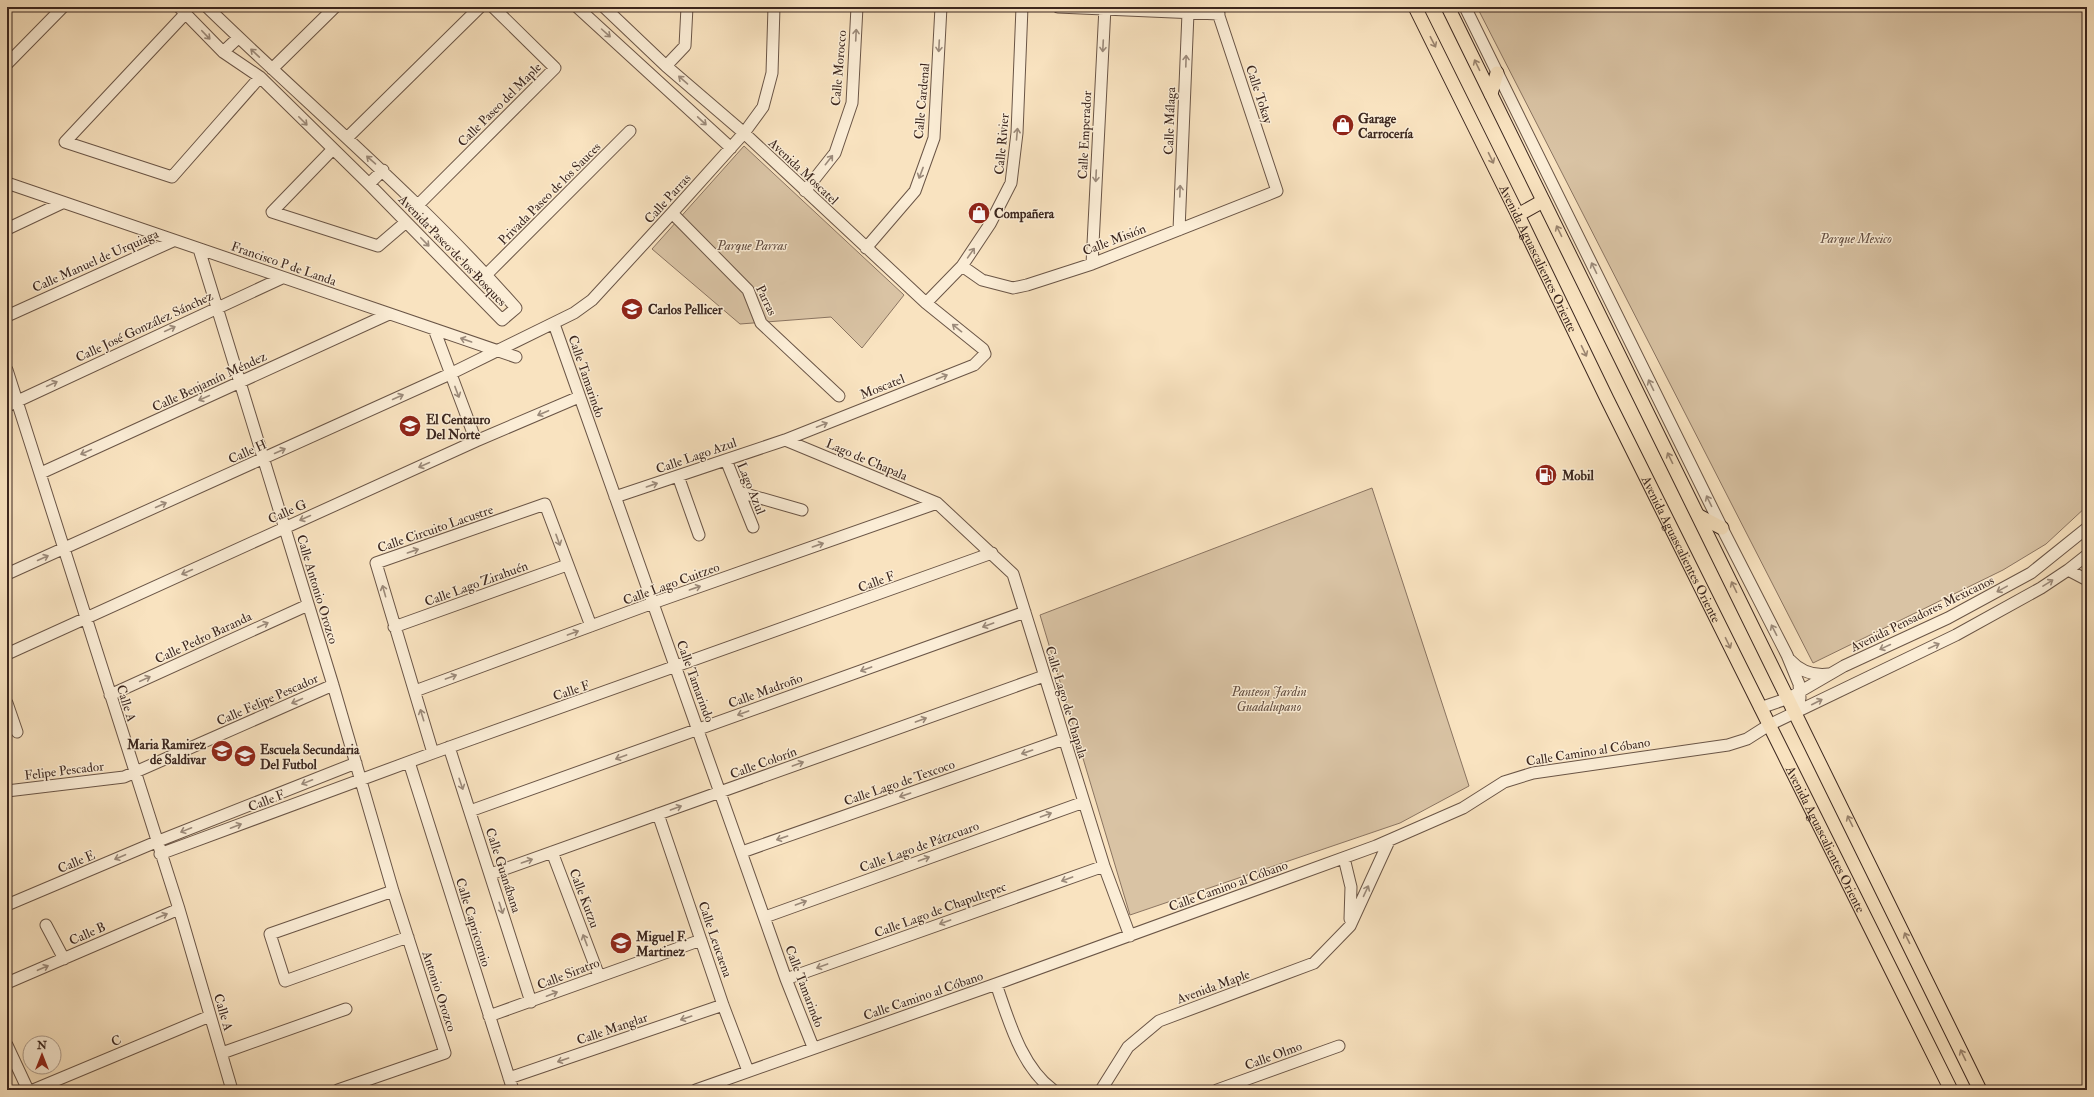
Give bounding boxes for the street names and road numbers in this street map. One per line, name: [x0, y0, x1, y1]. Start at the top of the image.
street label: Calle Morocco: [828, 30, 850, 107]
street label: Calle Paseo del Maple: [454, 59, 546, 151]
street label: Calle Cardenal: [911, 62, 933, 140]
street label: Calle Tokay: [1241, 63, 1276, 126]
street label: Calle Málaga: [1161, 86, 1179, 155]
street label: Calle Emperador: [1075, 90, 1096, 180]
street label: Calle Rivier: [991, 113, 1013, 175]
street label: Avenida Moscatel: [764, 134, 842, 209]
street label: Privada Paseo de los Sauces: [495, 139, 605, 248]
street label: Calle Parras: [641, 170, 695, 227]
street label: Avenida Aguascalientes Oriente: [1495, 181, 1581, 335]
street label: Avenida Paseo de los Bosques: [394, 191, 510, 310]
street label: Calle Misión: [1080, 220, 1149, 259]
street label: Calle Manuel de Urquiaga: [30, 226, 162, 296]
street label: Francisco P de Landa: [229, 238, 339, 290]
street label: Parras: [752, 282, 781, 319]
street label: Calle José González Sánchez: [73, 288, 216, 366]
street label: Calle Tamarindo: [564, 333, 608, 420]
street label: Calle Benjamín Méndez: [150, 348, 270, 415]
street label: Moscatel: [858, 371, 908, 403]
street label: Calle Lago Azul: [654, 434, 739, 477]
street label: Calle H: [226, 436, 269, 467]
street label: Lago de Chapala: [823, 436, 910, 485]
street label: Lago Azul: [733, 460, 769, 517]
street label: Avenida Aguascalientes Oriente: [1637, 473, 1724, 626]
street label: Calle G: [266, 496, 309, 527]
street label: Calle Circuito Lacustre: [375, 501, 496, 556]
street label: Calle Antonio Orozco: [293, 533, 341, 646]
street label: Calle Lago Zirahuén: [423, 558, 530, 610]
street label: Calle Lago Cuitzeo: [621, 559, 722, 609]
street label: Calle F: [856, 568, 897, 596]
street label: Avenida Pensadores Mexicanos: [1847, 572, 1997, 656]
street label: Calle Pedro Baranda: [152, 608, 255, 667]
street label: Calle Tamarindo: [673, 638, 717, 725]
street label: Calle Lago de Chapala: [1040, 644, 1091, 761]
street label: Calle Felipe Pescador: [214, 670, 321, 730]
street label: Calle Madroño: [726, 670, 805, 712]
street label: Calle F: [551, 677, 592, 705]
street label: Calle A: [113, 683, 140, 724]
street label: Calle Camino al Cóbano: [1525, 734, 1651, 770]
street label: Calle Colorín: [728, 743, 799, 782]
street label: Calle Lago de Texcoco: [842, 756, 957, 809]
street label: Felipe Pescador: [23, 758, 105, 785]
street label: Avenida Aguascalientes Oriente: [1781, 763, 1869, 916]
street label: Calle F: [246, 787, 287, 815]
street label: Calle Lago de Pátzcuaro: [857, 818, 981, 876]
street label: Calle Guanábana: [482, 826, 525, 915]
street label: Calle E: [55, 847, 97, 877]
street label: Calle Camino al Cóbano: [1167, 857, 1290, 915]
street label: Calle Kutzu: [565, 866, 603, 931]
street label: Calle Capricornio: [451, 876, 494, 969]
street label: Calle Lago de Chapultepec: [872, 879, 1009, 942]
street label: Calle Leucaena: [695, 899, 736, 980]
street label: Calle B: [67, 919, 108, 949]
street label: Calle Tamarindo: [781, 943, 827, 1029]
street label: Antonio Orozco: [418, 948, 460, 1034]
street label: Calle Siratro: [535, 955, 602, 993]
street label: Avenida Maple: [1174, 966, 1253, 1009]
street label: Calle Camino al Cóbano: [861, 968, 985, 1024]
street label: Calle A: [210, 992, 236, 1033]
street label: Calle Manglar: [575, 1009, 650, 1049]
street label: C: [109, 1032, 124, 1050]
street label: Calle Olmo: [1243, 1038, 1304, 1074]

